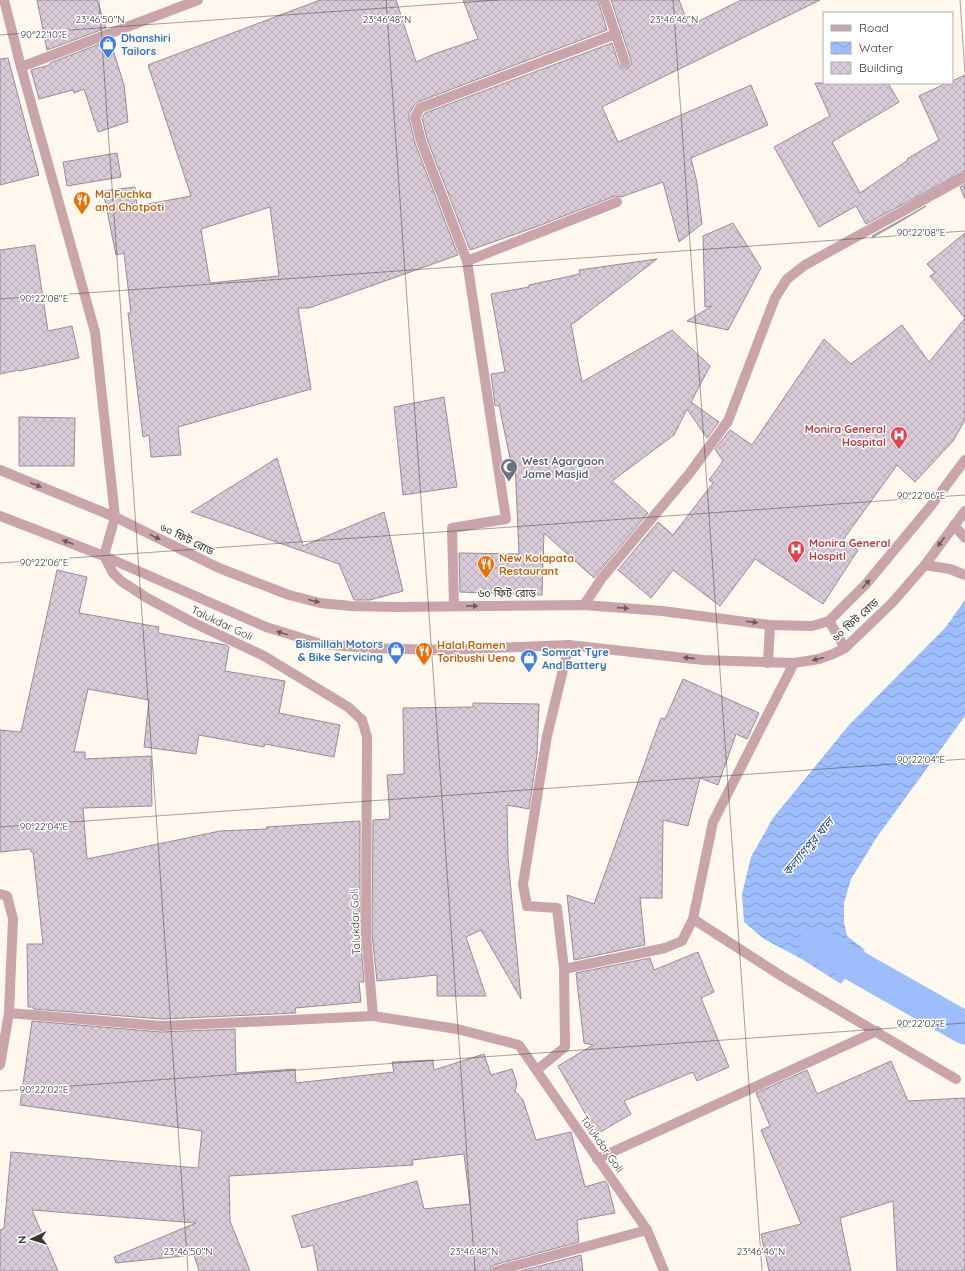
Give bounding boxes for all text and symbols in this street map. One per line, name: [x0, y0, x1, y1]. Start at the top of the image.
legend: [823, 12, 953, 84]
text: 23°46'50"N: [75, 13, 125, 26]
text: 23°46'48"N: [363, 13, 411, 26]
text: 23°46'46"N: [650, 13, 698, 26]
text: Road: [859, 20, 889, 35]
text: 90°22'10"E: [20, 28, 68, 41]
place label: Dhanshiri Tailors: [121, 31, 171, 58]
shop icon: Dhanshiri Tailors: [98, 34, 118, 59]
text: Water: [859, 40, 894, 55]
text: Building: [859, 60, 903, 75]
place label: Ma Fuchka and Chotpoti: [95, 187, 164, 214]
restaurant icon: Ma Fuchka and Chotpoti: [72, 190, 92, 215]
text: 90°22'08"E: [897, 226, 946, 239]
text: 90°22'08"E: [20, 292, 69, 305]
place label: Monira General Hospital: [805, 422, 886, 449]
hospital icon: Monira General Hospital: [889, 425, 909, 450]
place label: West Agargaon Jame Masjid: [522, 454, 604, 481]
mosque icon: West Agargaon Jame Masjid: [499, 457, 519, 482]
one-way arrow: [31, 482, 43, 488]
text: 90°22'06"E: [897, 489, 946, 502]
street label: ৬০ ফিট রোড: [158, 520, 216, 558]
one-way arrow: [150, 533, 161, 540]
place label: Monira General Hospitl: [809, 536, 890, 563]
one-way arrow: [937, 537, 945, 548]
one-way arrow: [61, 538, 73, 544]
hospital icon: Monira General Hospitl: [786, 539, 806, 564]
place label: New Kolapata Restaurant: [499, 551, 574, 578]
restaurant icon: New Kolapata Restaurant: [476, 554, 496, 579]
text: 90°22'06"E: [20, 556, 69, 569]
one-way arrow: [861, 578, 870, 589]
street label: ৬০ ফিট রোড: [478, 586, 536, 600]
street label: ৬০ ফিট রোড: [829, 595, 882, 645]
one-way arrow: [309, 598, 321, 604]
street label: Talukdar Goli: [189, 603, 255, 643]
one-way arrow: [466, 603, 479, 609]
one-way arrow: [617, 604, 629, 611]
one-way arrow: [746, 619, 759, 625]
one-way arrow: [275, 629, 287, 635]
place label: Bismillah Motors & Bike Servicing: [296, 637, 383, 664]
place label: Halal Ramen Toribushi Ueno: [437, 638, 515, 665]
shop icon: Bismillah Motors & Bike Servicing: [386, 640, 406, 665]
restaurant icon: Halal Ramen Toribushi Ueno: [414, 641, 434, 666]
place label: Somrat Tyre And Battery: [542, 645, 609, 672]
shop icon: Somrat Tyre And Battery: [519, 648, 539, 673]
one-way arrow: [683, 655, 695, 661]
one-way arrow: [812, 656, 825, 662]
text: 90°22'04"E: [897, 753, 946, 766]
water label: কল্যাণপুর খাল: [779, 813, 838, 879]
text: 90°22'04"E: [20, 820, 69, 833]
street label: Talukdar Goli: [347, 889, 363, 955]
text: 90°22'02"E: [897, 1017, 946, 1030]
text: 90°22'02"E: [20, 1083, 69, 1096]
street label: Talukdar Goli: [577, 1113, 627, 1175]
north arrow: [12, 1219, 52, 1259]
text: N: [15, 1235, 29, 1244]
text: 23°46'50"N: [163, 1245, 213, 1258]
text: 23°46'48"N: [450, 1245, 498, 1258]
text: 23°46'46"N: [737, 1245, 785, 1258]

